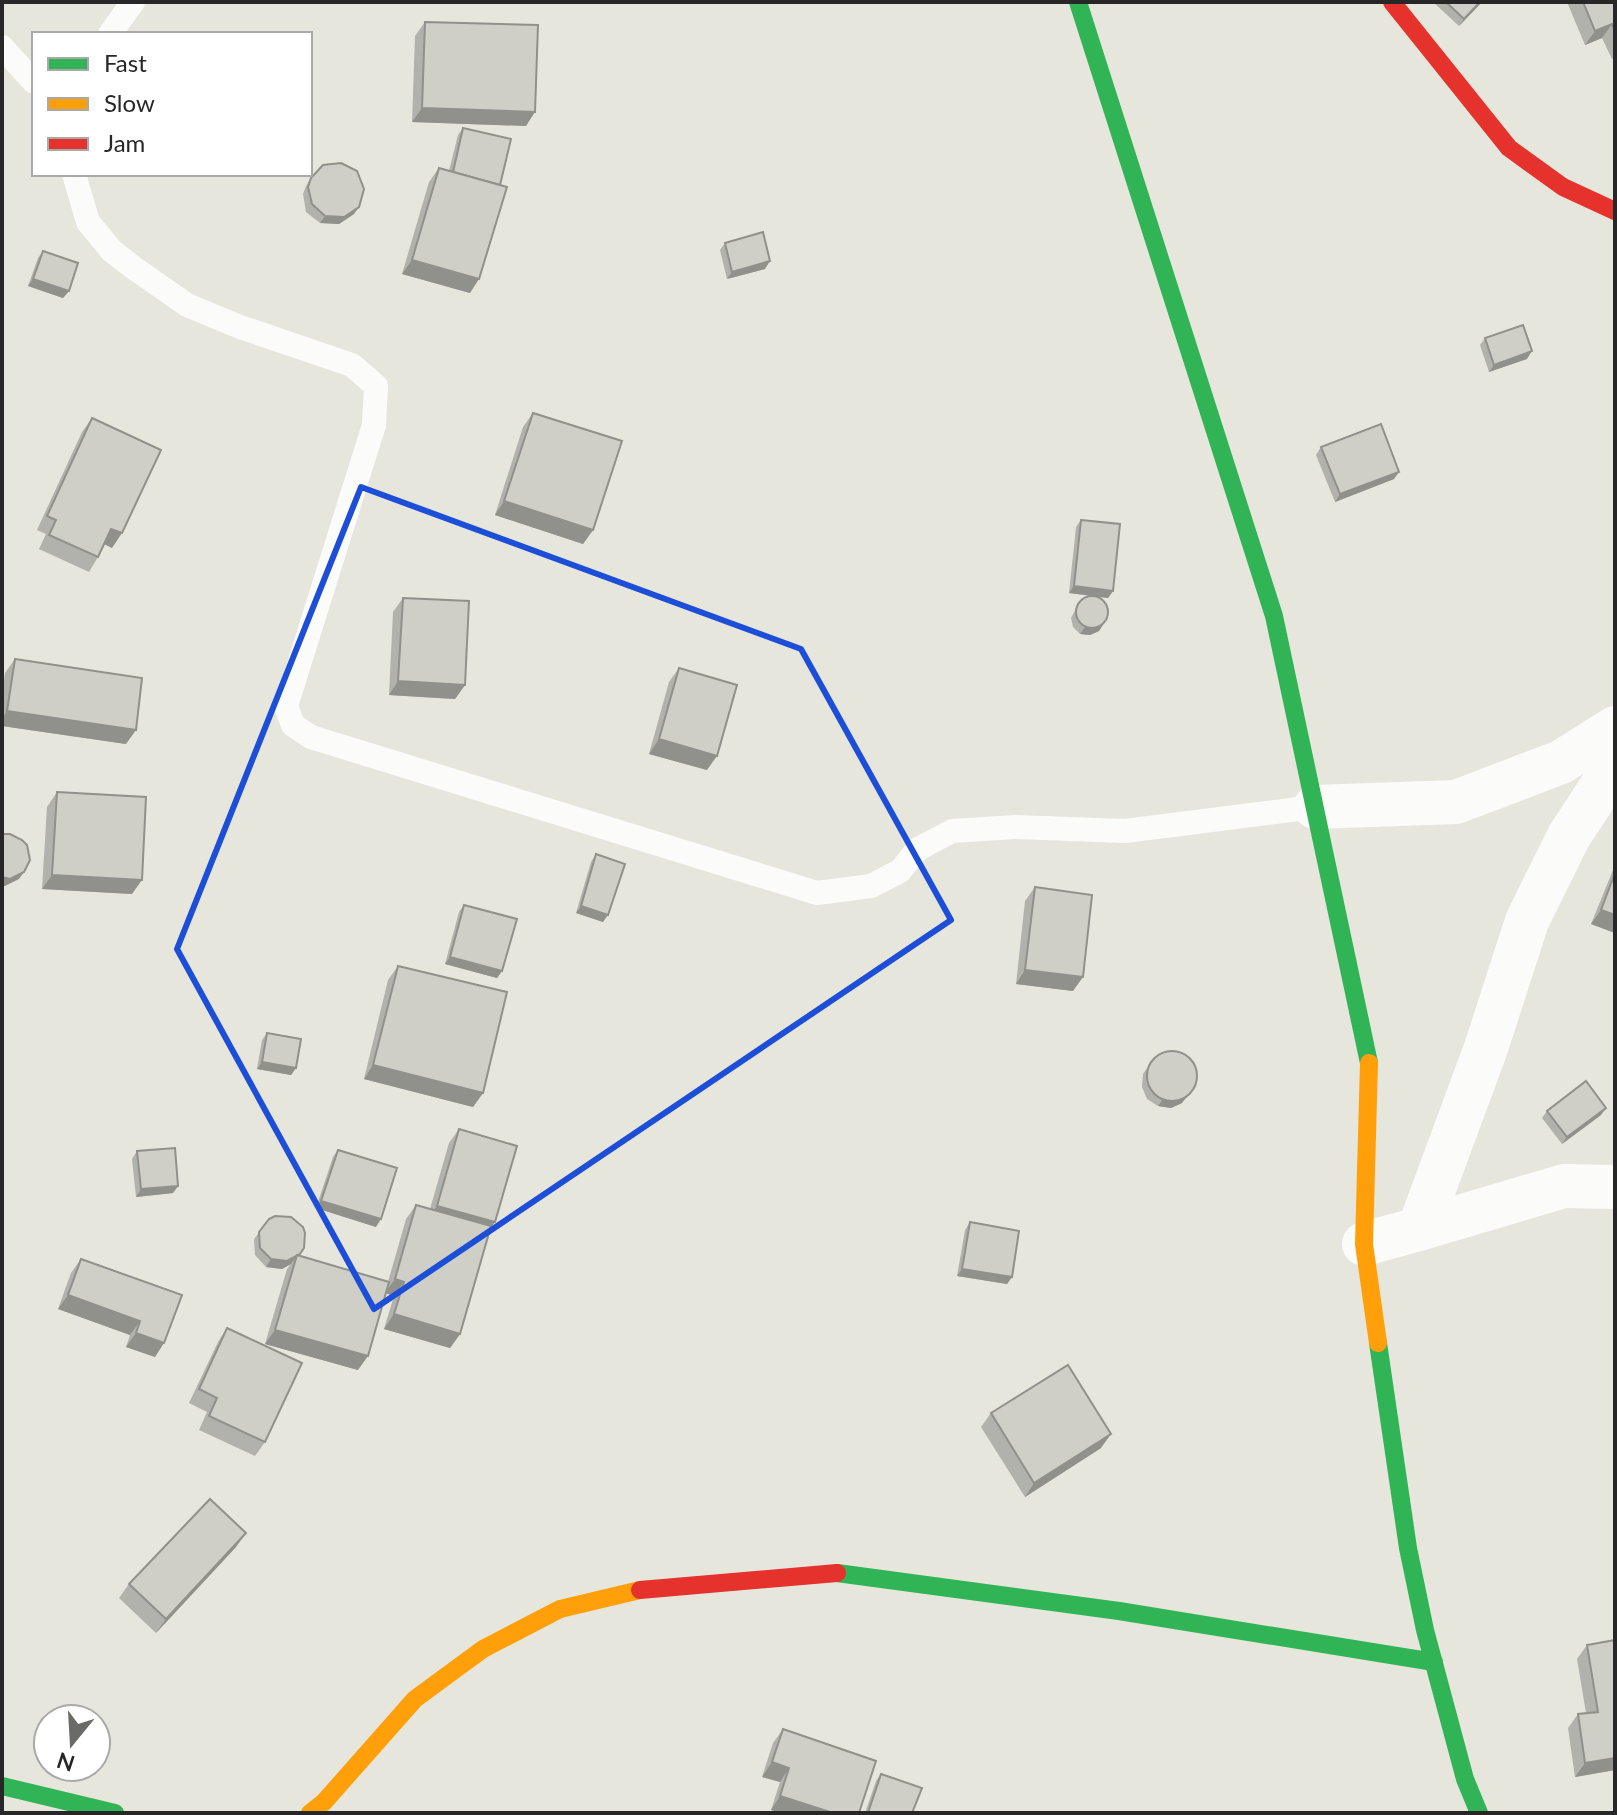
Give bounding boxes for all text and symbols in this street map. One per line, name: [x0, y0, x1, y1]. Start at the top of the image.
legend: [32, 32, 312, 176]
text: Fast: [104, 48, 147, 77]
text: Slow: [104, 88, 155, 117]
text: Jam: [104, 128, 145, 157]
north arrow: [32, 1703, 112, 1783]
text: N: [53, 1747, 78, 1778]

